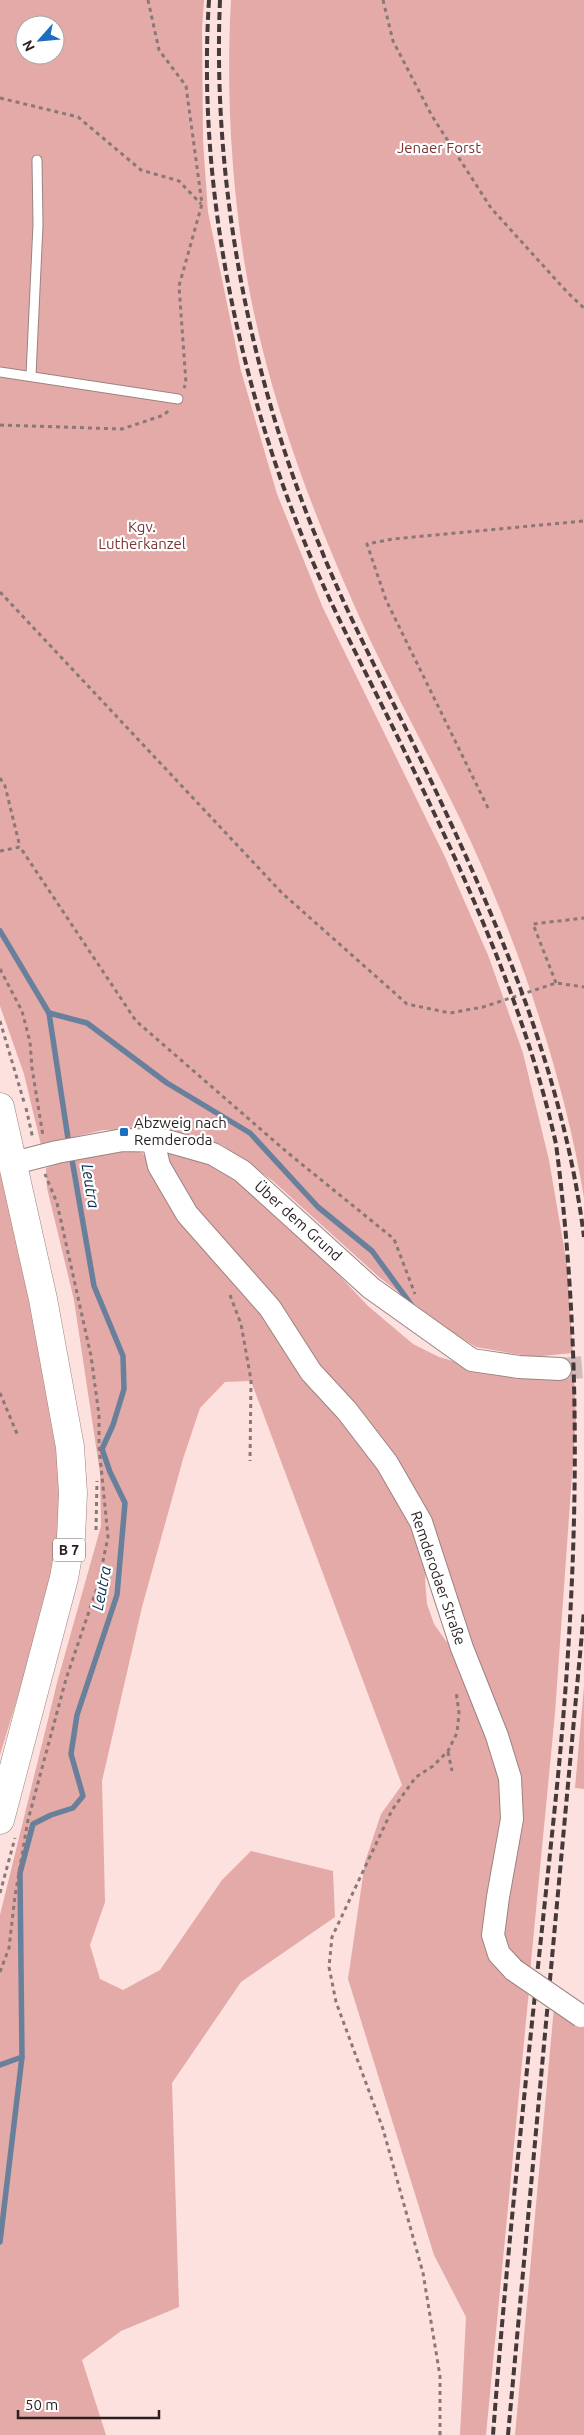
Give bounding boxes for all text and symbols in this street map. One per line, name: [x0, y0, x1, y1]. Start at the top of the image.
north arrow: [15, 15, 65, 65]
text: N: [19, 38, 38, 54]
park label: Jenaer Forst: [397, 139, 481, 156]
park label: Kgv. Lutherkanzel: [98, 518, 186, 552]
place label: Abzweig nach Remderoda: [134, 1114, 227, 1148]
marker: Abzweig nach Remderoda: [118, 1126, 130, 1138]
water label: Leutra: [79, 1162, 103, 1210]
street label: Über dem Grund: [251, 1177, 345, 1264]
street label: Remderodaer Straße: [408, 1509, 469, 1647]
road number: B 7: [53, 1538, 85, 1562]
water label: Leutra: [88, 1564, 114, 1612]
scale bar: [18, 2388, 159, 2420]
text: 50 m: [25, 2396, 58, 2413]

